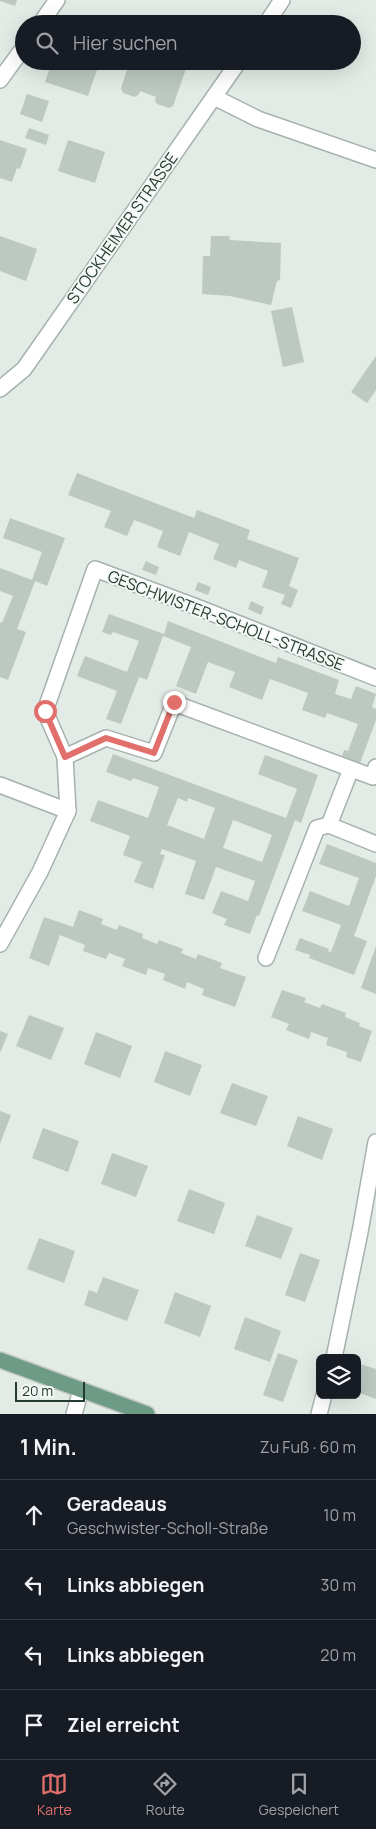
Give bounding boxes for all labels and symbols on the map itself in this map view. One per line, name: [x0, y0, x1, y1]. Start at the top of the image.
street label: STOCKHEIMER STRASSE: [61, 148, 183, 308]
street label: GESCHWISTER-SCHOLL-STRASSE: [105, 565, 347, 675]
route end: [163, 691, 186, 714]
route start: [34, 700, 57, 723]
scale bar: [15, 1379, 85, 1402]

